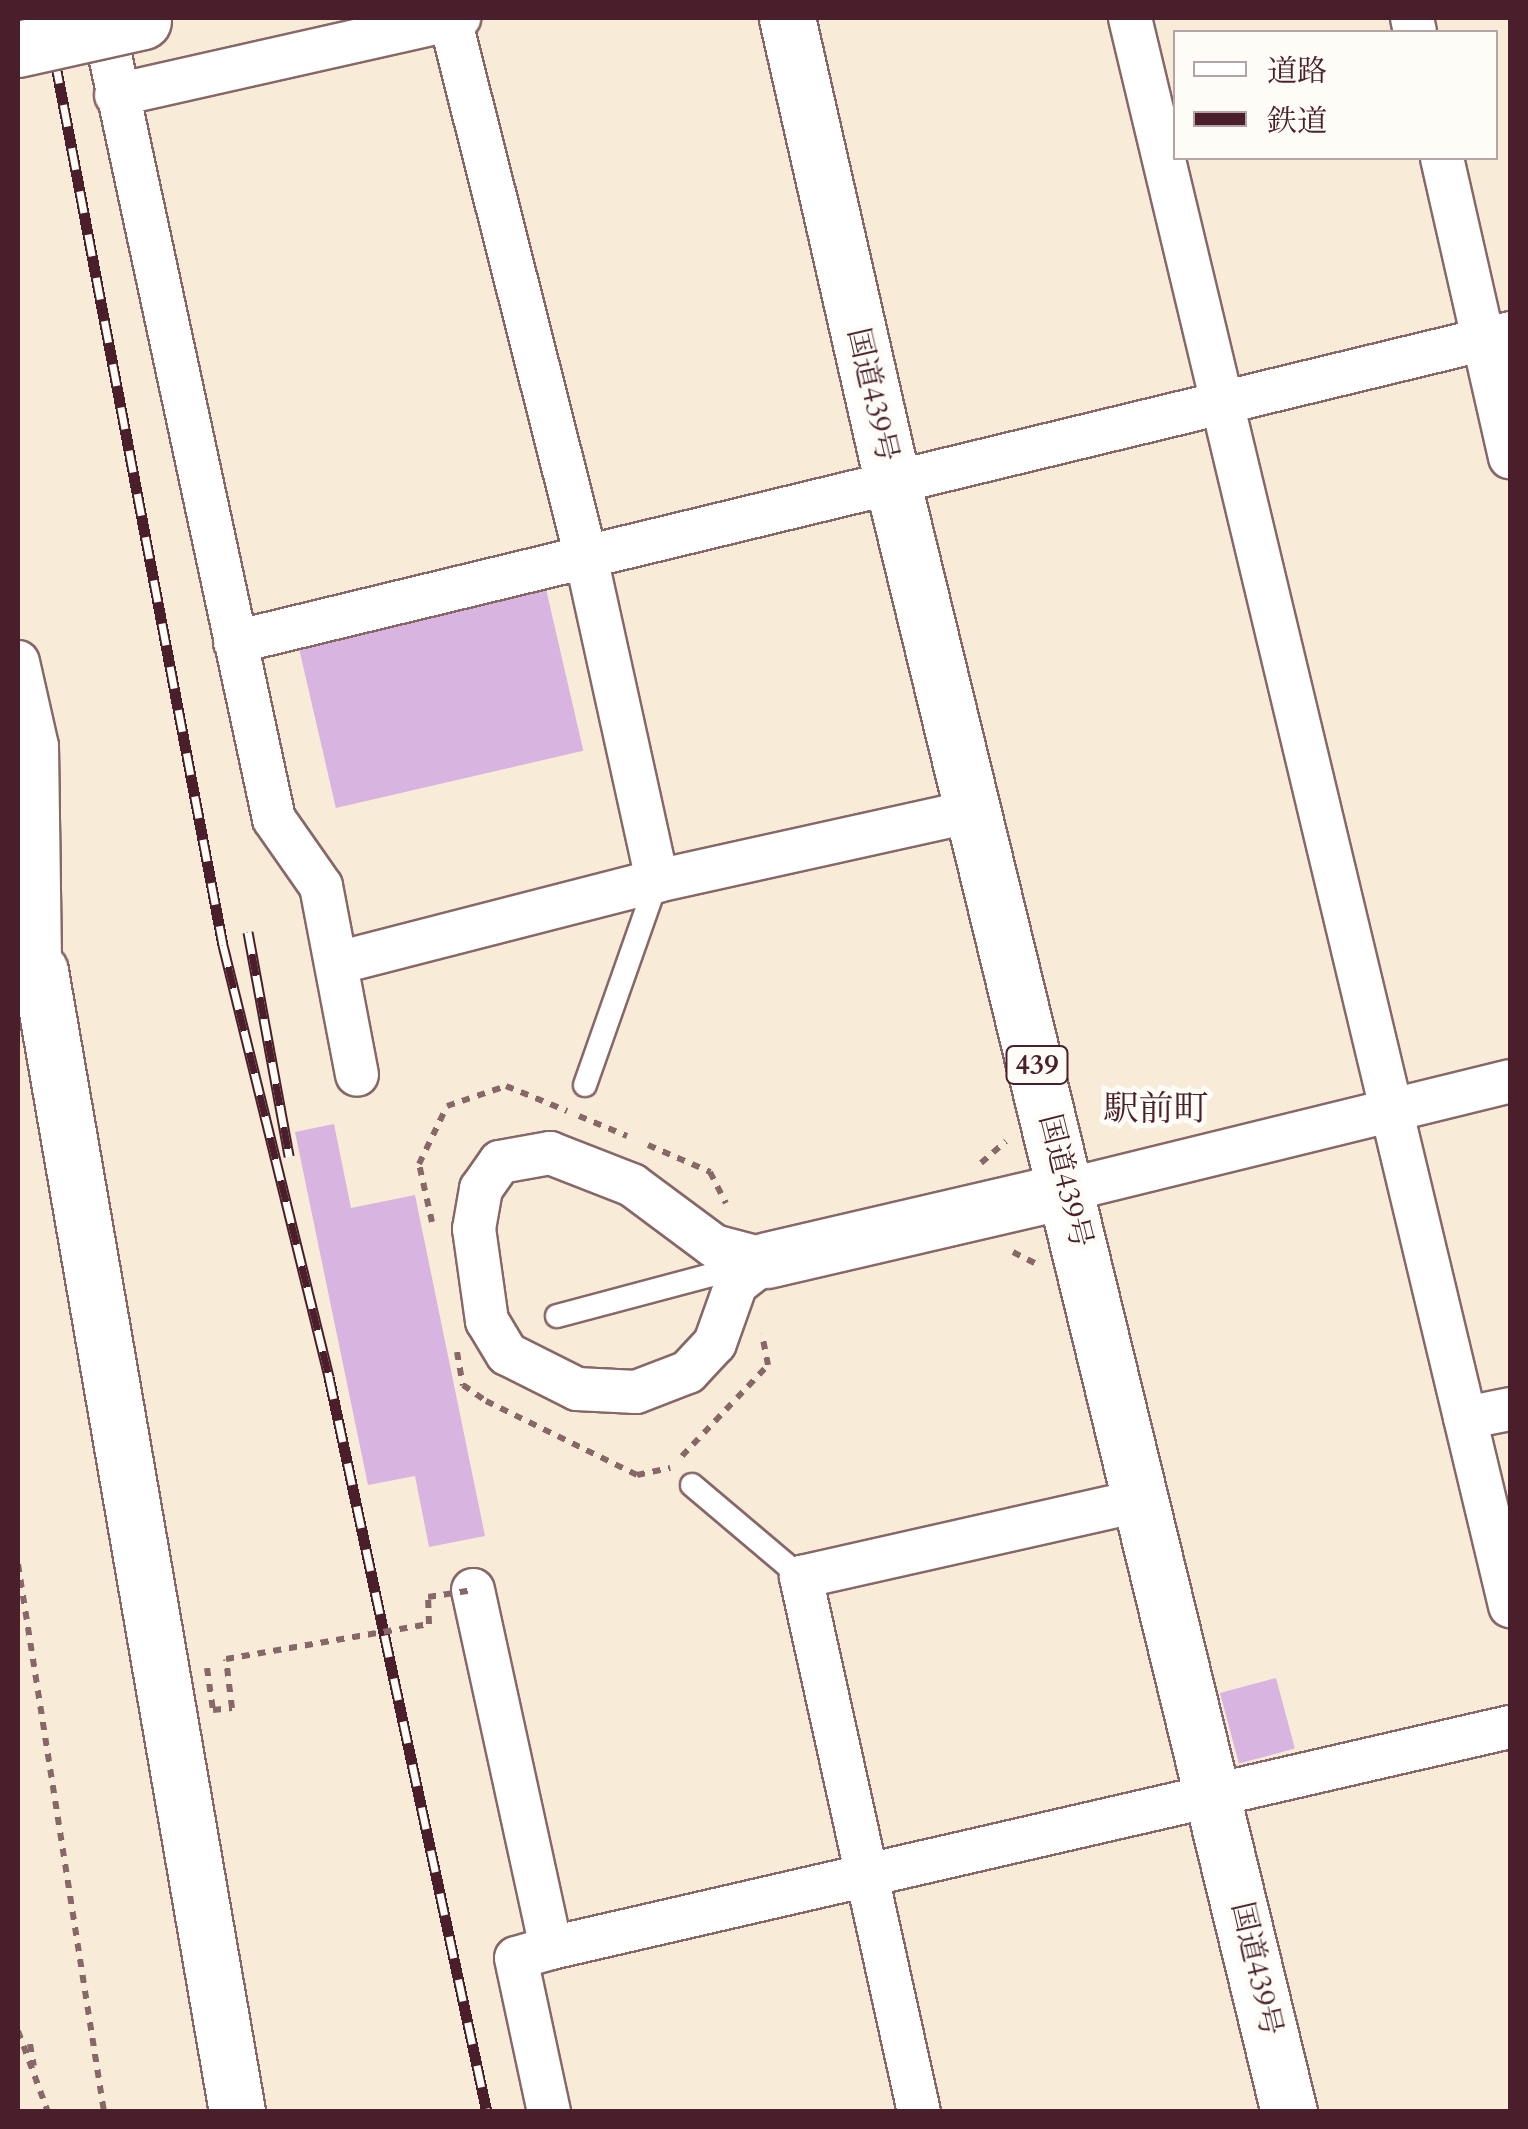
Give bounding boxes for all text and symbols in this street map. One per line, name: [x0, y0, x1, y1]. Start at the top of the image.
legend: [1173, 30, 1498, 160]
text: 道路: [1267, 51, 1327, 92]
text: 鉄道: [1267, 101, 1327, 142]
street label: 国道439号: [839, 325, 905, 465]
road number: 439: [1004, 1042, 1070, 1088]
district label: 駅前町: [1104, 1088, 1208, 1130]
street label: 国道439号: [1031, 1111, 1099, 1251]
street label: 国道439号: [1223, 1899, 1289, 2039]

